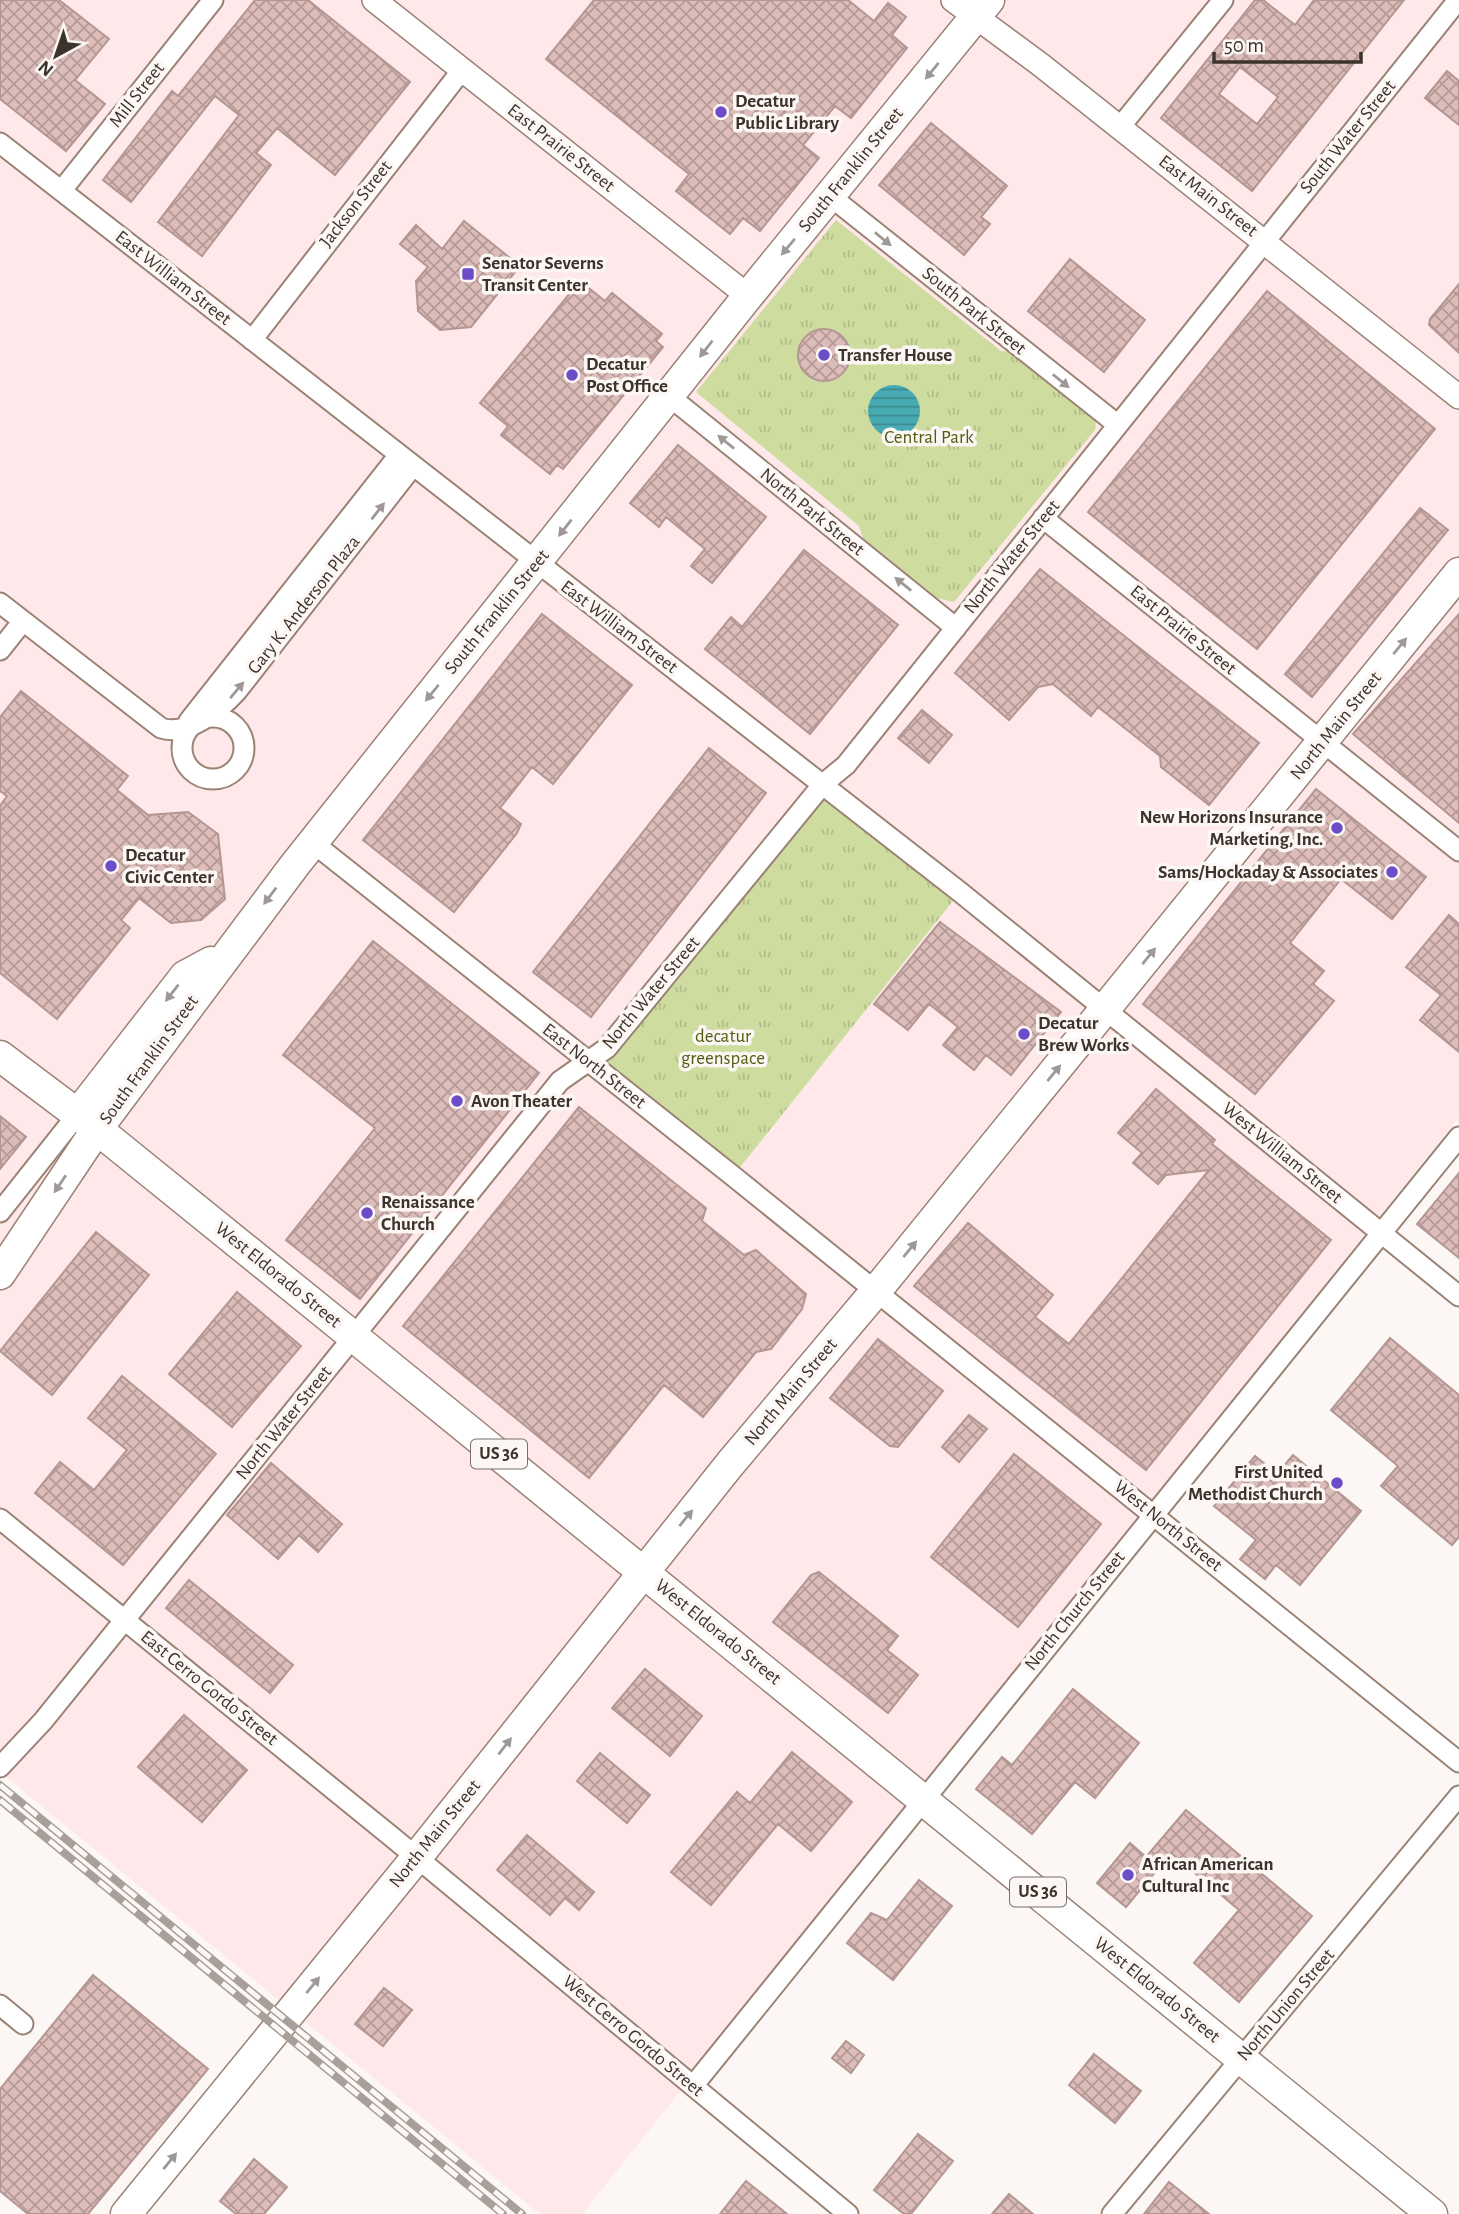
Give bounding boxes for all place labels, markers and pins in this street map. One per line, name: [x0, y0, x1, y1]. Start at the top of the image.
place label: Decatur Public Library: [735, 92, 840, 133]
marker: Decatur Public Library: [713, 104, 729, 120]
place label: Senator Severns Transit Center: [482, 254, 604, 295]
marker: Senator Severns Transit Center: [460, 266, 476, 282]
place label: Transfer House: [838, 346, 952, 365]
marker: Transfer House: [816, 347, 832, 363]
place label: Decatur Post Office: [586, 355, 668, 396]
marker: Decatur Post Office: [564, 367, 580, 383]
place label: New Horizons Insurance Marketing, Inc.: [1140, 808, 1323, 849]
marker: New Horizons Insurance Marketing, Inc.: [1329, 820, 1345, 836]
place label: Decatur Civic Center: [125, 846, 214, 887]
marker: Decatur Civic Center: [103, 858, 119, 874]
place label: Sams/Hockaday & Associates: [1158, 863, 1378, 882]
marker: Sams/Hockaday & Associates: [1384, 864, 1400, 880]
place label: Decatur Brew Works: [1038, 1014, 1129, 1055]
marker: Decatur Brew Works: [1016, 1026, 1032, 1042]
place label: Avon Theater: [471, 1092, 572, 1111]
marker: Avon Theater: [449, 1093, 465, 1109]
place label: Renaissance Church: [381, 1193, 475, 1234]
marker: Renaissance Church: [359, 1205, 375, 1221]
place label: First United Methodist Church: [1188, 1463, 1323, 1504]
marker: First United Methodist Church: [1329, 1475, 1345, 1491]
place label: African American Cultural Inc: [1142, 1855, 1274, 1896]
marker: African American Cultural Inc: [1120, 1867, 1136, 1883]

